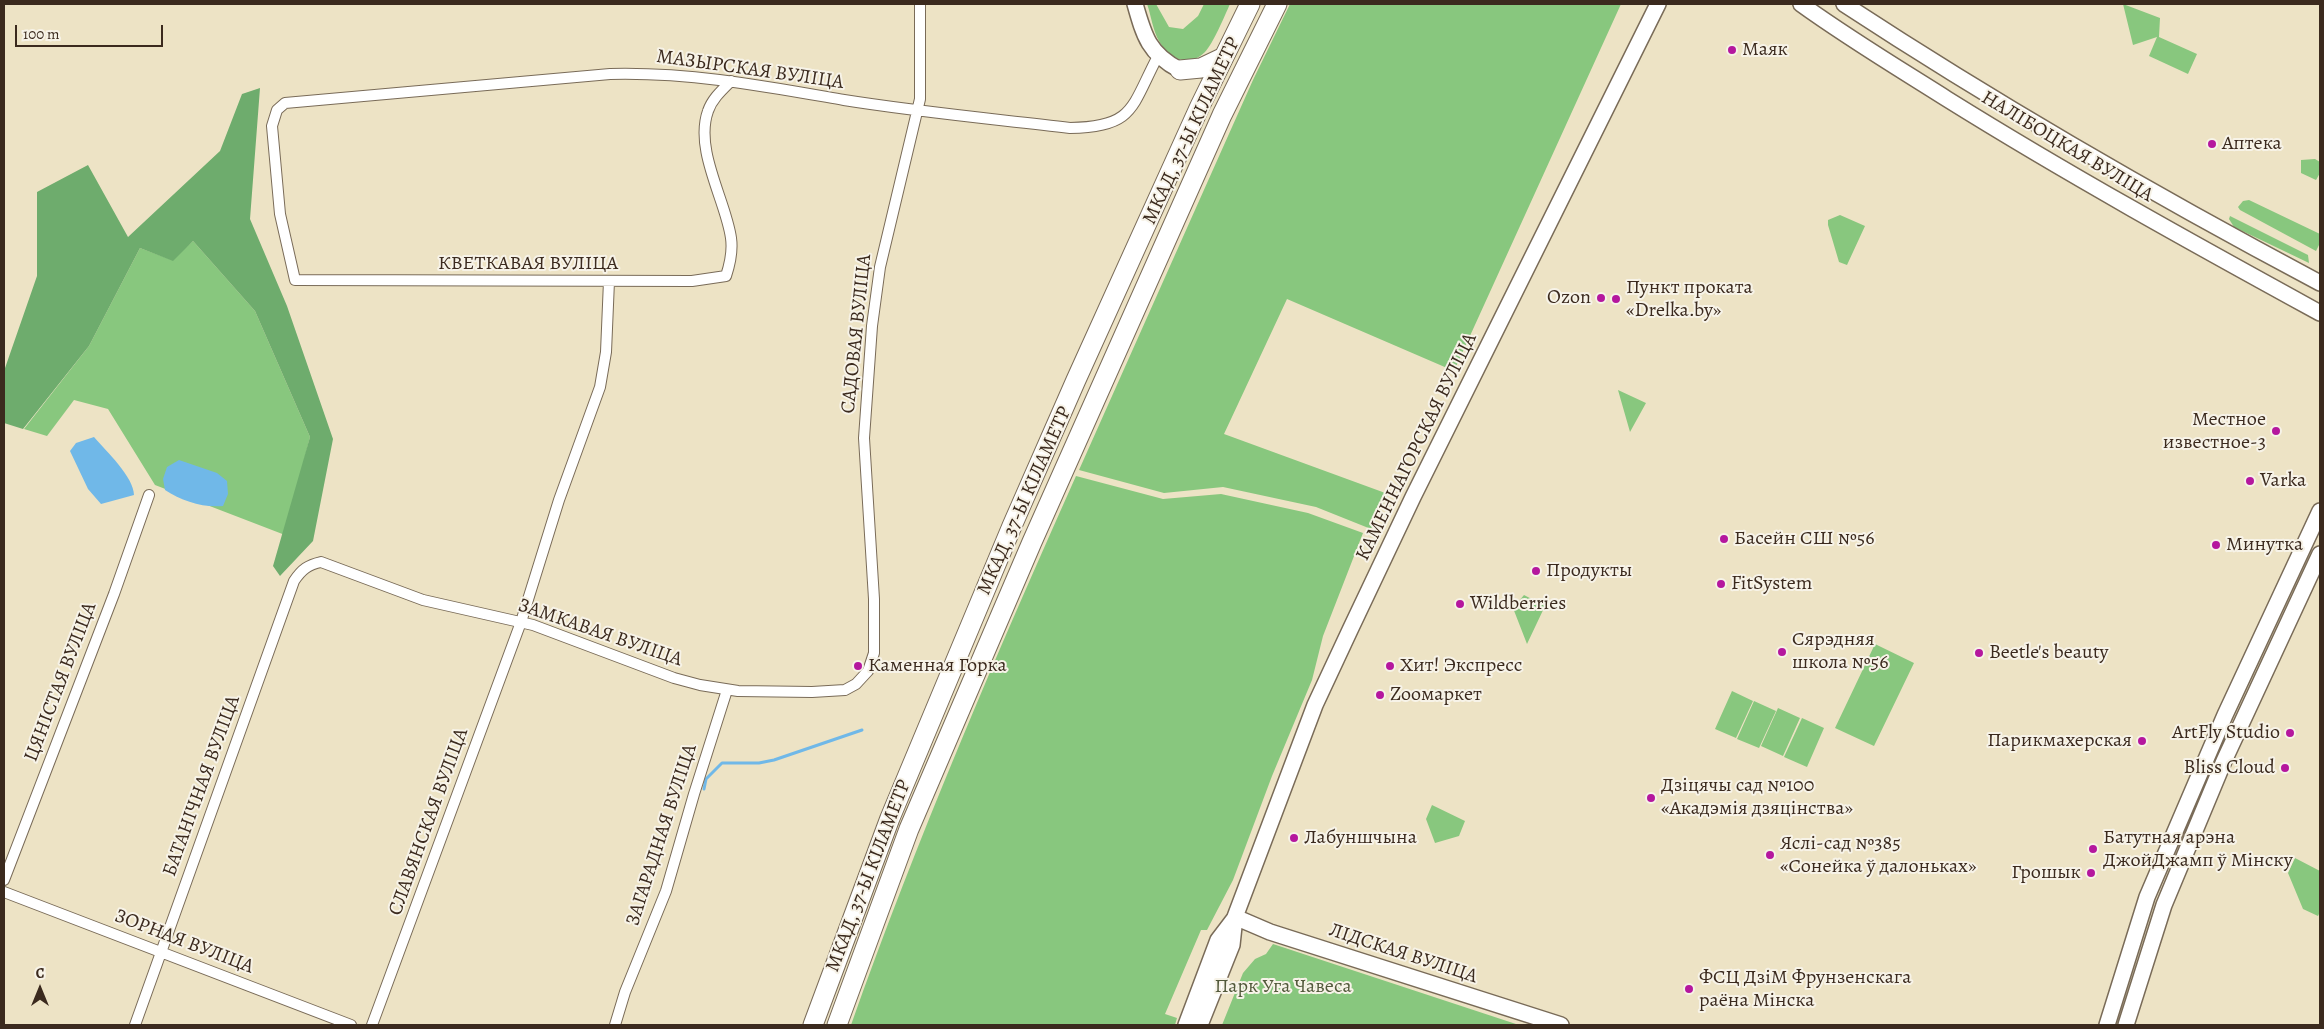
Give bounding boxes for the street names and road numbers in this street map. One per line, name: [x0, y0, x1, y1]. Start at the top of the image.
street label: МКАД, 37-Ы КІЛАМЕТР: [1138, 34, 1246, 228]
street label: МАЗЫРСКАЯ ВУЛІЦА: [655, 45, 845, 95]
street label: НАЛІБОЦКАЯ ВУЛІЦА: [1977, 86, 2157, 208]
street label: КВЕТКАВАЯ ВУЛІЦА: [438, 252, 618, 276]
street label: САДОВАЯ ВУЛІЦА: [837, 253, 877, 415]
street label: КАМЕННАГОРСКАЯ ВУЛІЦА: [1351, 329, 1483, 565]
street label: МКАД, 37-Ы КІЛАМЕТР: [973, 403, 1077, 599]
street label: ЗАМКАВАЯ ВУЛІЦА: [515, 594, 685, 672]
street label: ЦЯНІСТАЯ ВУЛІЦА: [20, 599, 102, 765]
street label: БАТАНІЧНАЯ ВУЛІЦА: [158, 692, 246, 880]
street label: СЛАВЯНСКАЯ ВУЛІЦА: [384, 725, 474, 919]
street label: ЗАГАРАДНАЯ ВУЛІЦА: [621, 741, 703, 929]
street label: МКАД, 37-Ы КІЛАМЕТР: [821, 777, 917, 975]
street label: ЗОРНАЯ ВУЛІЦА: [111, 904, 257, 980]
street label: ЛІДСКАЯ ВУЛІЦА: [1326, 919, 1480, 989]

